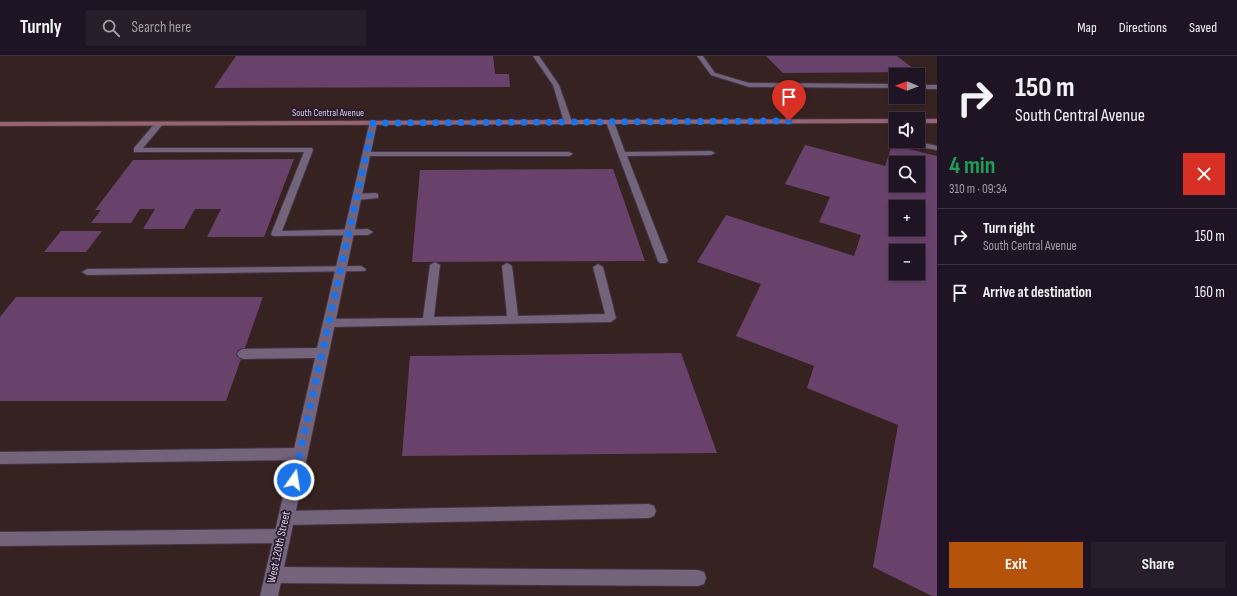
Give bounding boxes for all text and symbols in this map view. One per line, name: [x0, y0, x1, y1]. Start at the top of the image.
search box: [86, 10, 366, 46]
text: Turnly: [20, 16, 62, 39]
icon: search: [100, 17, 122, 39]
text: Search here: [132, 18, 191, 37]
text: Map: [1077, 19, 1097, 36]
text: Directions: [1119, 19, 1167, 36]
text: Saved: [1189, 19, 1217, 36]
north arrow: [889, 68, 925, 104]
map controls: [889, 68, 925, 280]
text: 150 m: [1015, 71, 1075, 104]
icon: right: [949, 72, 1001, 124]
pin: [772, 80, 806, 121]
icon: arrive: [778, 86, 800, 108]
text: South Central Avenue: [1015, 105, 1145, 126]
street label: South Central Avenue: [292, 107, 364, 119]
button: sound: [889, 112, 925, 148]
text: 4 min: [949, 151, 995, 180]
button: close: [1183, 153, 1225, 195]
button: search: [889, 156, 925, 192]
text: 310 m · 09:34: [949, 181, 1007, 197]
button: +: [889, 200, 925, 236]
text: Turn right: [983, 219, 1035, 238]
icon: right: [949, 226, 971, 248]
text: 150 m: [1195, 227, 1225, 246]
text: South Central Avenue: [983, 238, 1077, 254]
button: −: [889, 244, 925, 280]
icon: arrive: [949, 282, 971, 304]
text: Arrive at destination: [983, 283, 1092, 302]
text: 160 m: [1194, 283, 1225, 302]
position arrow: [273, 459, 315, 501]
street label: West 120th Street: [264, 509, 294, 584]
button: Exit: [949, 542, 1083, 588]
button: Share: [1091, 542, 1225, 588]

